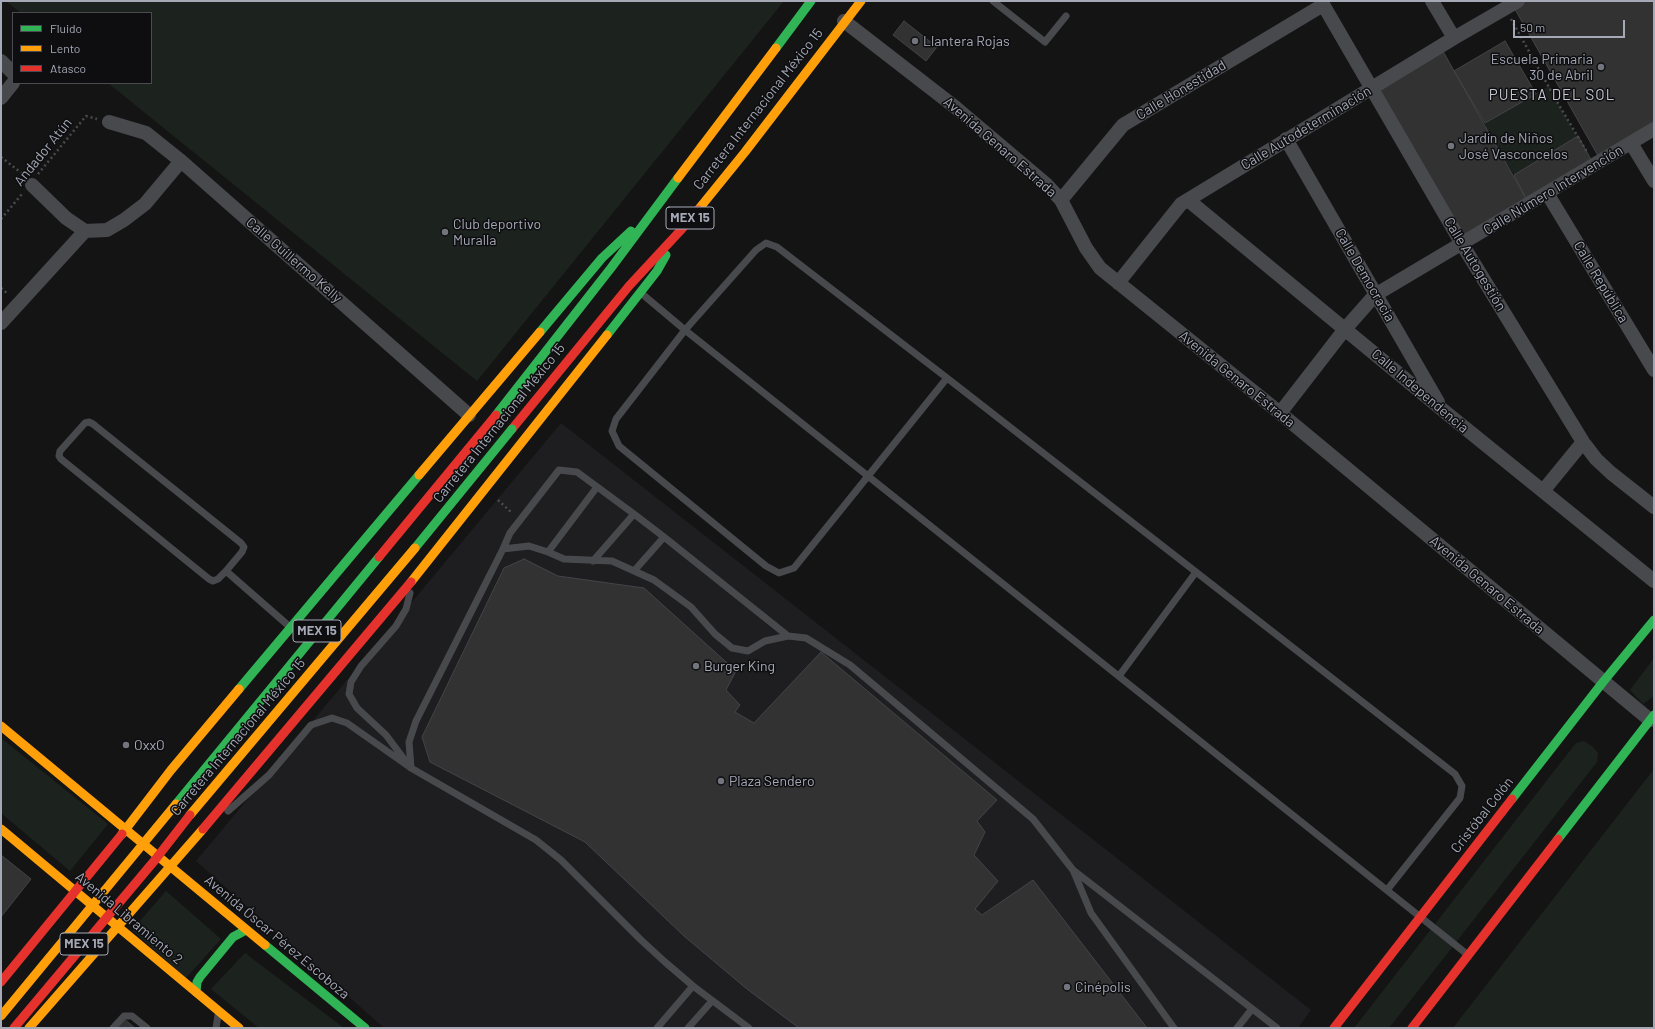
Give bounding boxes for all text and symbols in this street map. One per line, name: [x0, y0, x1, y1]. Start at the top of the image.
legend: [12, 12, 152, 84]
scale bar: [1515, 12, 1627, 38]
text: 50 m: [1520, 20, 1545, 34]
text: Fluido: [50, 21, 82, 35]
street label: Carretera Internacional México 15: [690, 25, 826, 193]
place label: Llantera Rojas: [923, 33, 1010, 49]
marker: Llantera Rojas: [910, 36, 920, 46]
text: Lento: [50, 41, 80, 55]
place label: Escuela Primaria 30 de Abril: [1491, 51, 1593, 84]
street label: Calle Honestidad: [1133, 57, 1229, 123]
text: Atasco: [50, 61, 86, 75]
marker: Escuela Primaria 30 de Abril: [1596, 62, 1606, 72]
street label: Calle Autodeterminación: [1238, 82, 1374, 174]
district label: PUESTA DEL SOL: [1489, 86, 1615, 104]
street label: Avenida Genaro Estrada: [940, 93, 1060, 201]
street label: Andador Atún: [11, 115, 75, 189]
place label: Jardín de Niños José Vasconcelos: [1459, 130, 1568, 162]
marker: Jardín de Niños José Vasconcelos: [1446, 141, 1456, 151]
street label: Calle Número Intervención: [1480, 142, 1626, 238]
road number: MEX 15: [666, 207, 714, 229]
street label: Calle Guillermo Kelly: [243, 214, 345, 306]
street label: Calle Autogestión: [1440, 214, 1510, 314]
place label: Club deportivo Muralla: [453, 216, 541, 248]
street label: Calle Democracia: [1331, 225, 1399, 325]
marker: Club deportivo Muralla: [440, 227, 450, 237]
street label: Calle República: [1570, 238, 1632, 326]
street label: Avenida Genaro Estrada: [1176, 327, 1298, 431]
street label: Carretera Internacional México 15: [429, 340, 569, 506]
street label: Calle Independencia: [1368, 346, 1472, 436]
street label: Avenida Genaro Estrada: [1426, 532, 1548, 638]
road number: MEX 15: [293, 620, 341, 642]
street label: Carretera Internacional México 15: [167, 655, 309, 819]
place label: Burger King: [704, 658, 775, 674]
marker: Burger King: [691, 661, 701, 671]
place label: OxxO: [134, 737, 165, 753]
marker: OxxO: [121, 740, 131, 750]
place label: Plaza Sendero: [729, 773, 815, 789]
street label: Cristóbal Colón: [1447, 774, 1517, 856]
marker: Plaza Sendero: [716, 776, 726, 786]
street label: Avenida Libramiento 2: [72, 868, 186, 968]
street label: Avenida Óscar Pérez Escoboza: [201, 871, 353, 1003]
road number: MEX 15: [60, 933, 108, 955]
place label: Cinépolis: [1075, 979, 1131, 995]
marker: Cinépolis: [1062, 982, 1072, 992]

